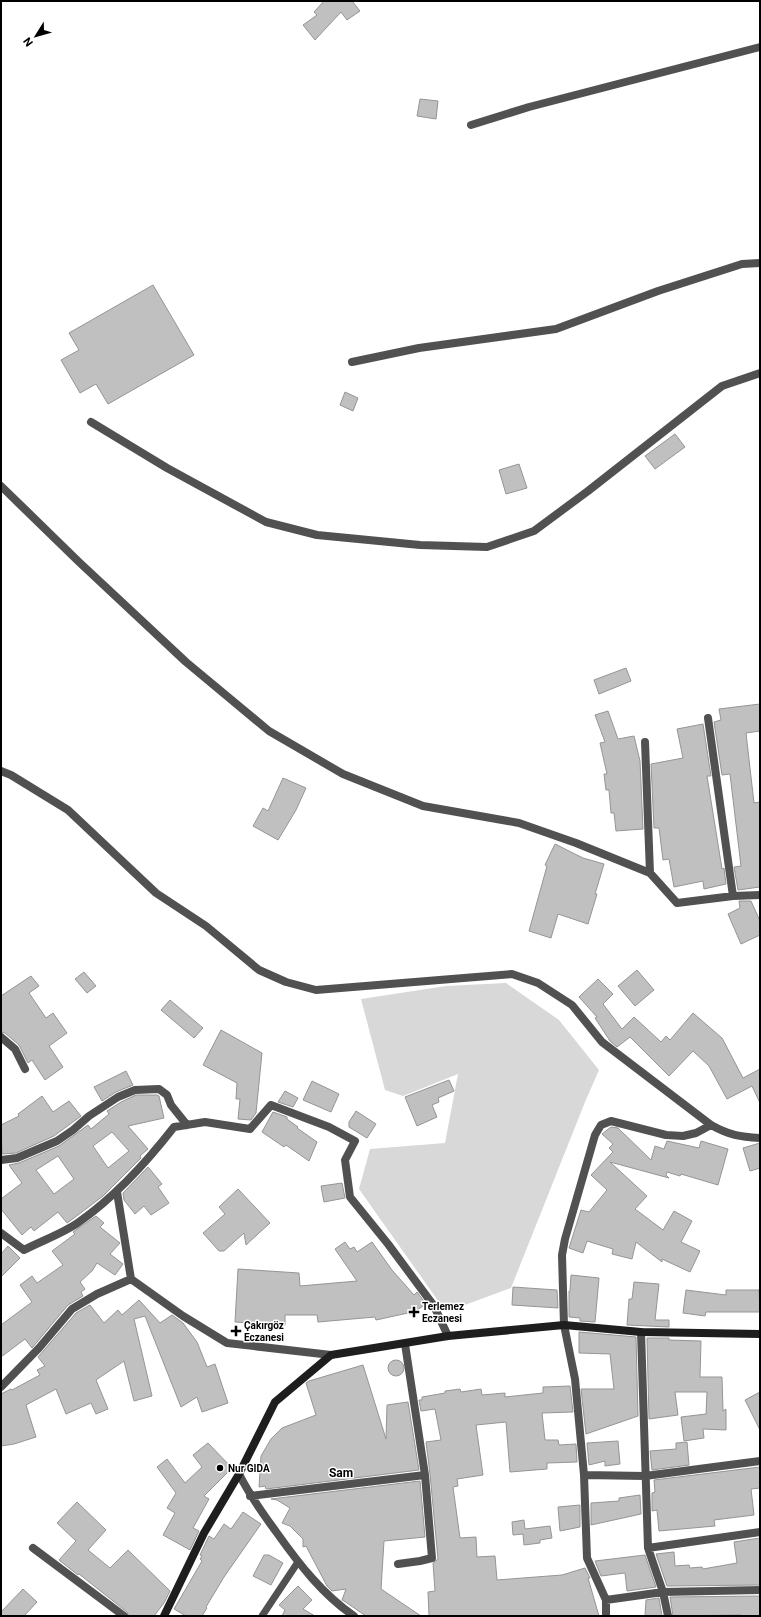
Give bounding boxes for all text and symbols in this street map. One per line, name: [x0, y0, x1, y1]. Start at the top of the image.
north arrow: [16, 16, 56, 56]
text: N: [21, 35, 36, 49]
place label: Terlemez Eczanesi: [422, 1301, 464, 1324]
marker: Terlemez Eczanesi: [409, 1307, 419, 1317]
place label: Çakırgöz Eczanesi: [244, 1320, 284, 1343]
marker: Çakırgöz Eczanesi: [231, 1326, 241, 1336]
marker: Nur GIDA: [215, 1463, 225, 1473]
place label: Nur GIDA: [228, 1463, 270, 1474]
district label: Sam: [329, 1466, 353, 1480]

